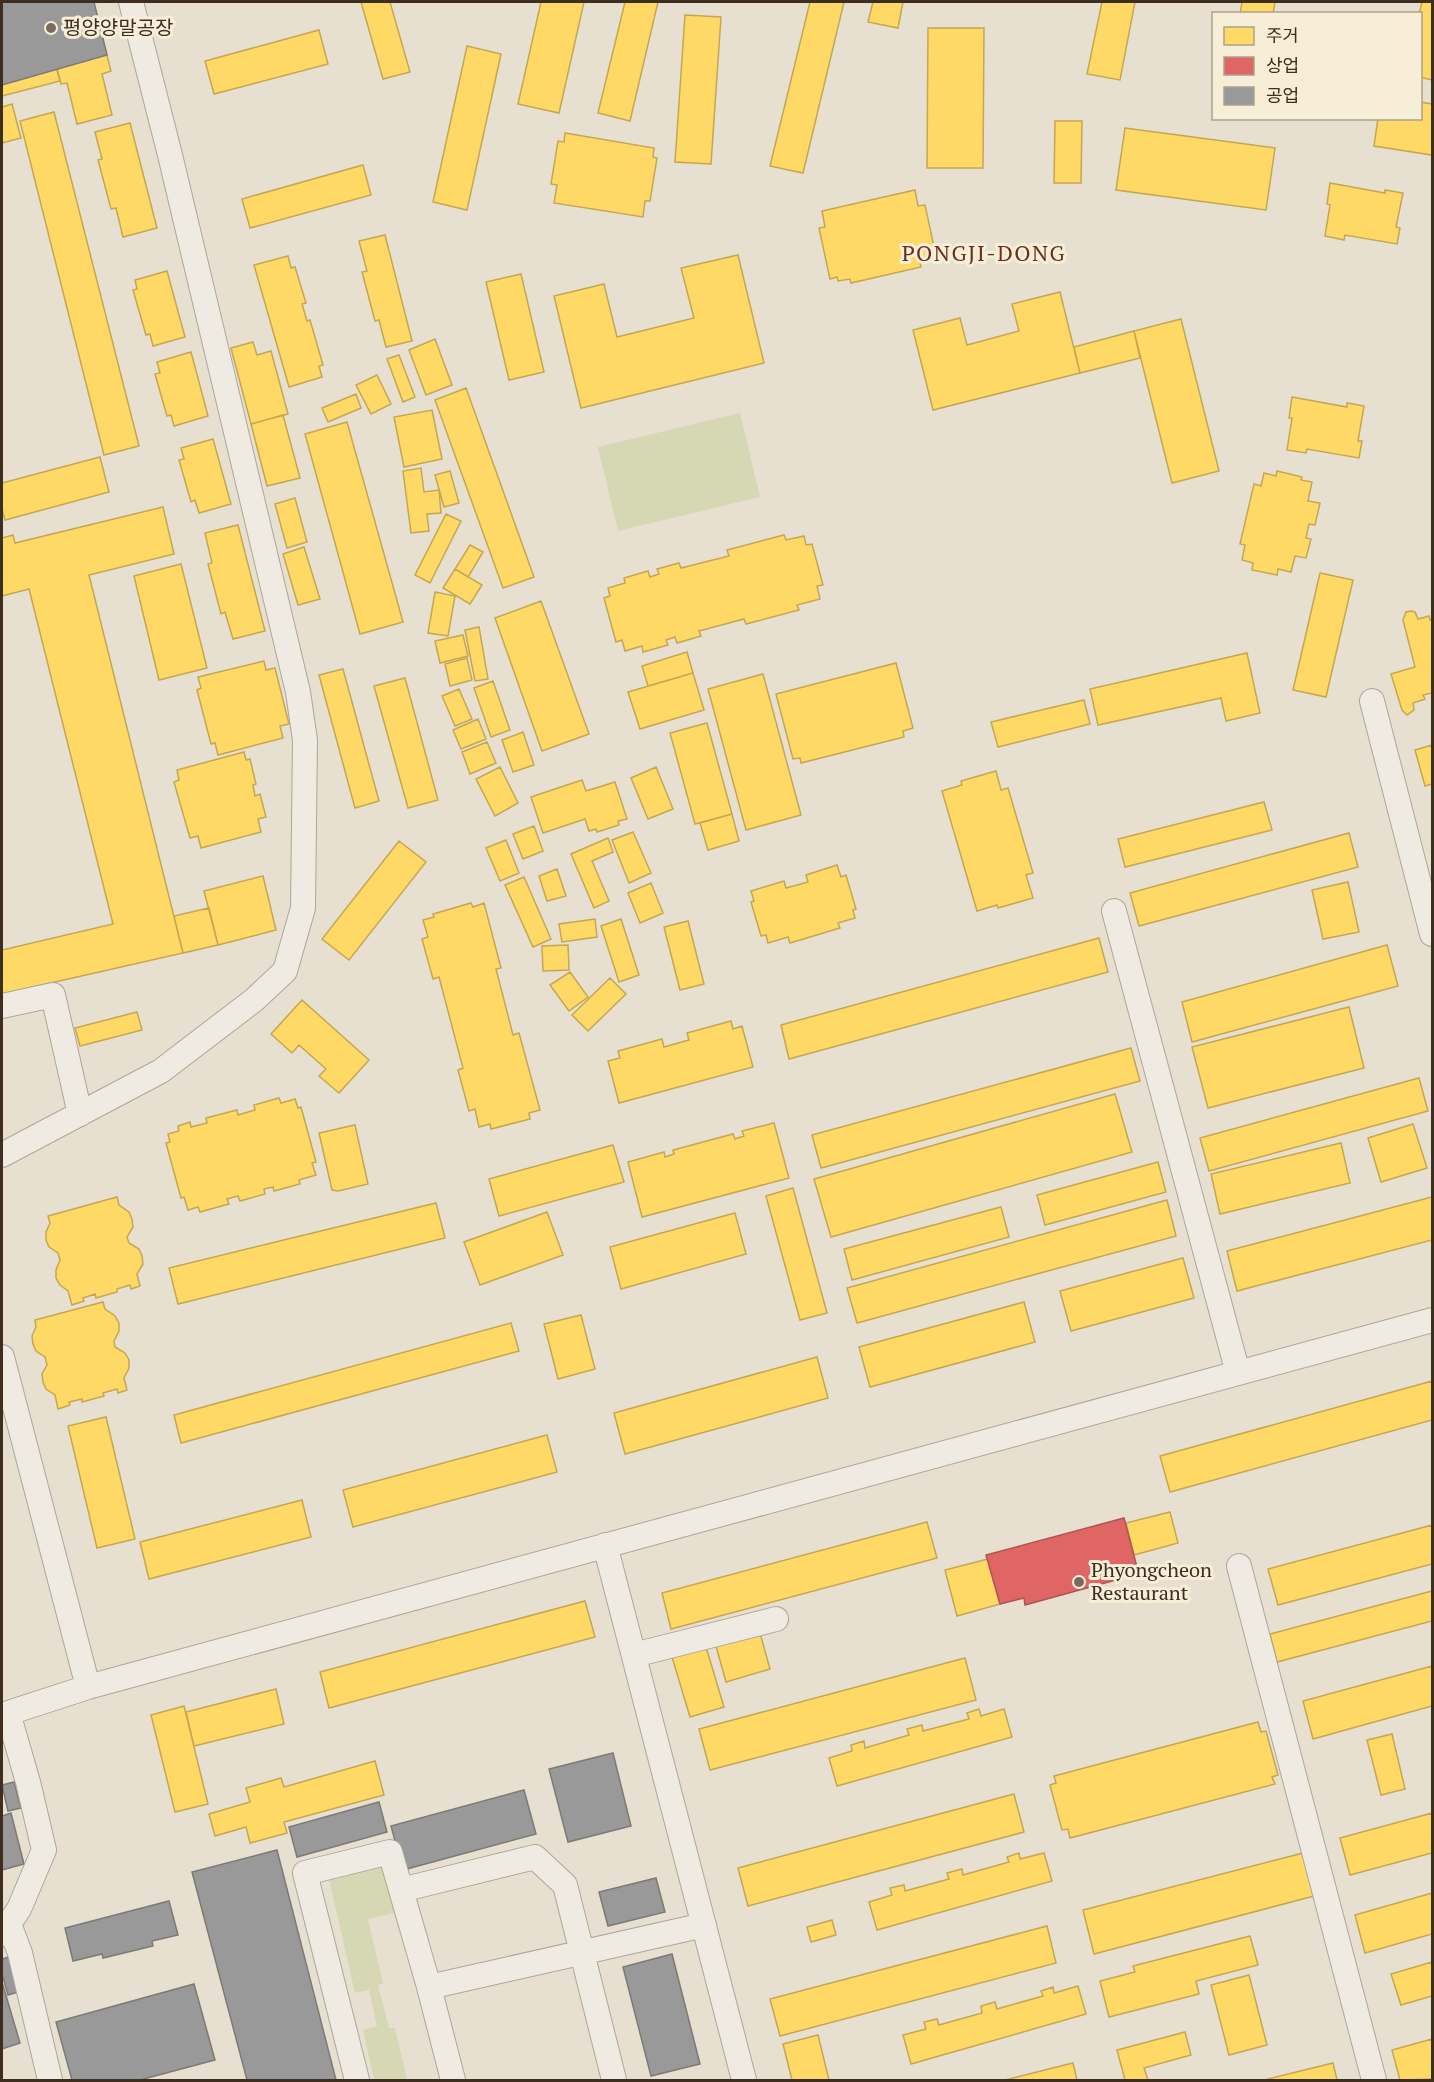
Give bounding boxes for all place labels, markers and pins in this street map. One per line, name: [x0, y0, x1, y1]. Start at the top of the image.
place label: 평양양말공장: [63, 14, 173, 41]
marker: 평양양말공장: [44, 21, 58, 35]
place label: Phyongcheon Restaurant: [1091, 1556, 1212, 1606]
marker: Phyongcheon Restaurant: [1072, 1575, 1086, 1589]

